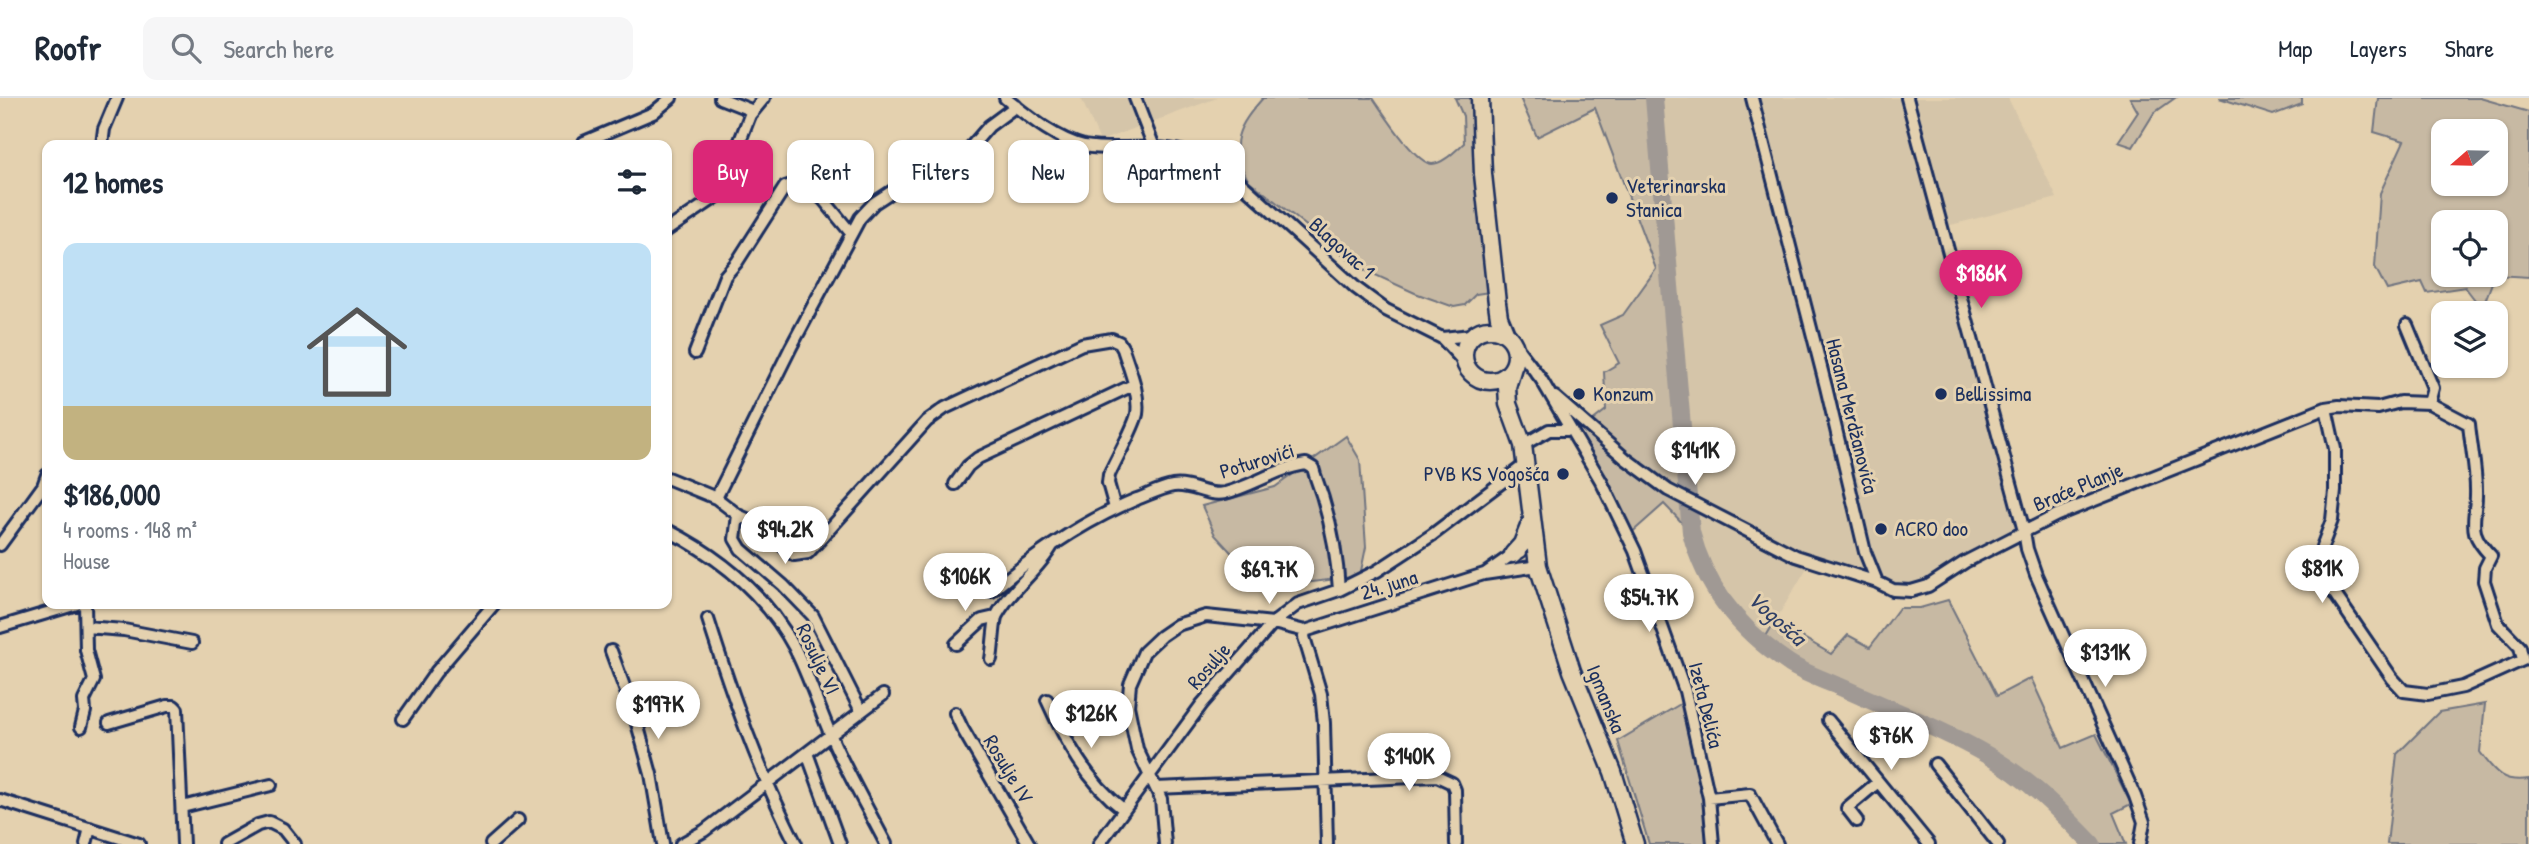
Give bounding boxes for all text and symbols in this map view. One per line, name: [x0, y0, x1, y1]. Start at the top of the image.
search box: [143, 17, 633, 80]
text: Roofr: [35, 26, 101, 70]
icon: search: [167, 29, 205, 67]
text: Search here: [223, 31, 334, 66]
text: Map: [2278, 32, 2312, 64]
text: Layers: [2350, 32, 2407, 64]
text: Share: [2445, 32, 2494, 64]
north arrow: [2431, 119, 2508, 196]
map controls: [2431, 119, 2508, 378]
chip: Buy: [693, 140, 773, 203]
chip: Rent: [787, 140, 874, 203]
chip: Filters: [888, 140, 994, 203]
chip: New: [1008, 140, 1089, 203]
chip: Apartment: [1103, 140, 1245, 203]
text: 12 homes: [63, 162, 163, 202]
icon: filters: [613, 163, 651, 201]
place label: Veterinarska Stanica: [1626, 171, 1725, 224]
marker: Veterinarska Stanica: [1604, 190, 1620, 206]
street label: Blagovac 1: [1303, 210, 1382, 285]
button: locate: [2431, 210, 2508, 287]
pin: $186K: [1932, 250, 2030, 310]
text: $186K: [1955, 257, 2007, 288]
icon: home: [294, 289, 420, 415]
button: layers: [2431, 301, 2508, 378]
street label: Hasana Merdžanovića: [1819, 335, 1886, 496]
place label: Konzum: [1593, 379, 1654, 408]
place label: Bellissima: [1955, 379, 2031, 408]
marker: Konzum: [1571, 386, 1587, 402]
marker: Bellissima: [1933, 386, 1949, 402]
pin: $141K: [1646, 428, 1744, 487]
text: $141K: [1670, 434, 1720, 465]
street label: Poturovići: [1216, 435, 1298, 486]
street label: Braće Planje: [2028, 455, 2127, 518]
place label: PVB KS Vogošća: [1424, 459, 1549, 488]
marker: PVB KS Vogošća: [1555, 466, 1571, 482]
text: $186,000: [63, 474, 160, 514]
pin: $94.2K: [728, 506, 842, 566]
text: $94.2K: [757, 513, 813, 544]
text: 4 rooms · 148 m²: [63, 514, 197, 545]
place label: ACRO doo: [1895, 514, 1968, 543]
marker: ACRO doo: [1873, 521, 1889, 537]
text: House: [63, 545, 110, 576]
pin: $69.7K: [1212, 546, 1326, 606]
pin: $81K: [2281, 546, 2363, 605]
text: $81K: [2301, 552, 2343, 583]
text: $69.7K: [1240, 553, 1298, 584]
pin: $106K: [916, 554, 1014, 613]
text: $106K: [939, 560, 991, 591]
street label: 24. juna: [1357, 562, 1421, 607]
pin: $54.7K: [1592, 574, 1706, 634]
text: $54.7K: [1620, 581, 1678, 612]
water label: Vogošća: [1741, 583, 1815, 654]
street label: Rosulje VI: [789, 619, 847, 699]
pin: $131K: [2056, 630, 2154, 689]
street label: Rosulje: [1180, 636, 1237, 695]
text: $131K: [2080, 636, 2130, 667]
street label: Izeta Delića: [1682, 659, 1731, 751]
street label: Igmanska: [1580, 660, 1633, 737]
pin: $197K: [609, 682, 707, 741]
text: $197K: [632, 688, 684, 719]
pin: $126K: [1042, 690, 1140, 750]
text: $126K: [1065, 697, 1117, 728]
pin: $76K: [1850, 712, 1932, 772]
text: $76K: [1869, 719, 1913, 750]
street label: Rosulje IV: [977, 729, 1040, 808]
pin: $140K: [1360, 734, 1458, 793]
text: $140K: [1384, 740, 1434, 771]

